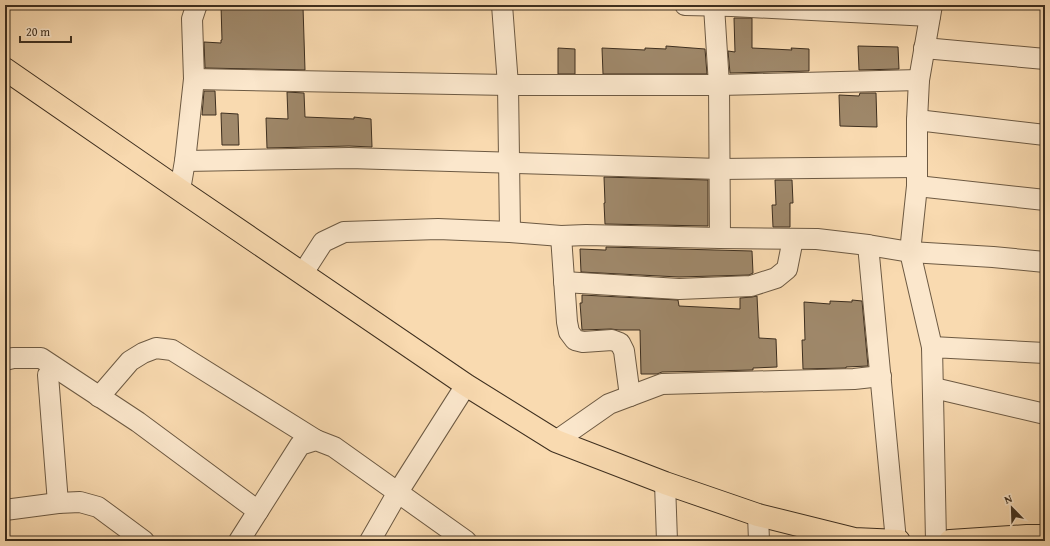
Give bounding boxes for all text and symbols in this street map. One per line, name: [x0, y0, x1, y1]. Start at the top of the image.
scale bar: [20, 18, 71, 44]
text: 20 m: [26, 23, 50, 40]
north arrow: [992, 488, 1032, 528]
text: N: [1002, 490, 1015, 508]

